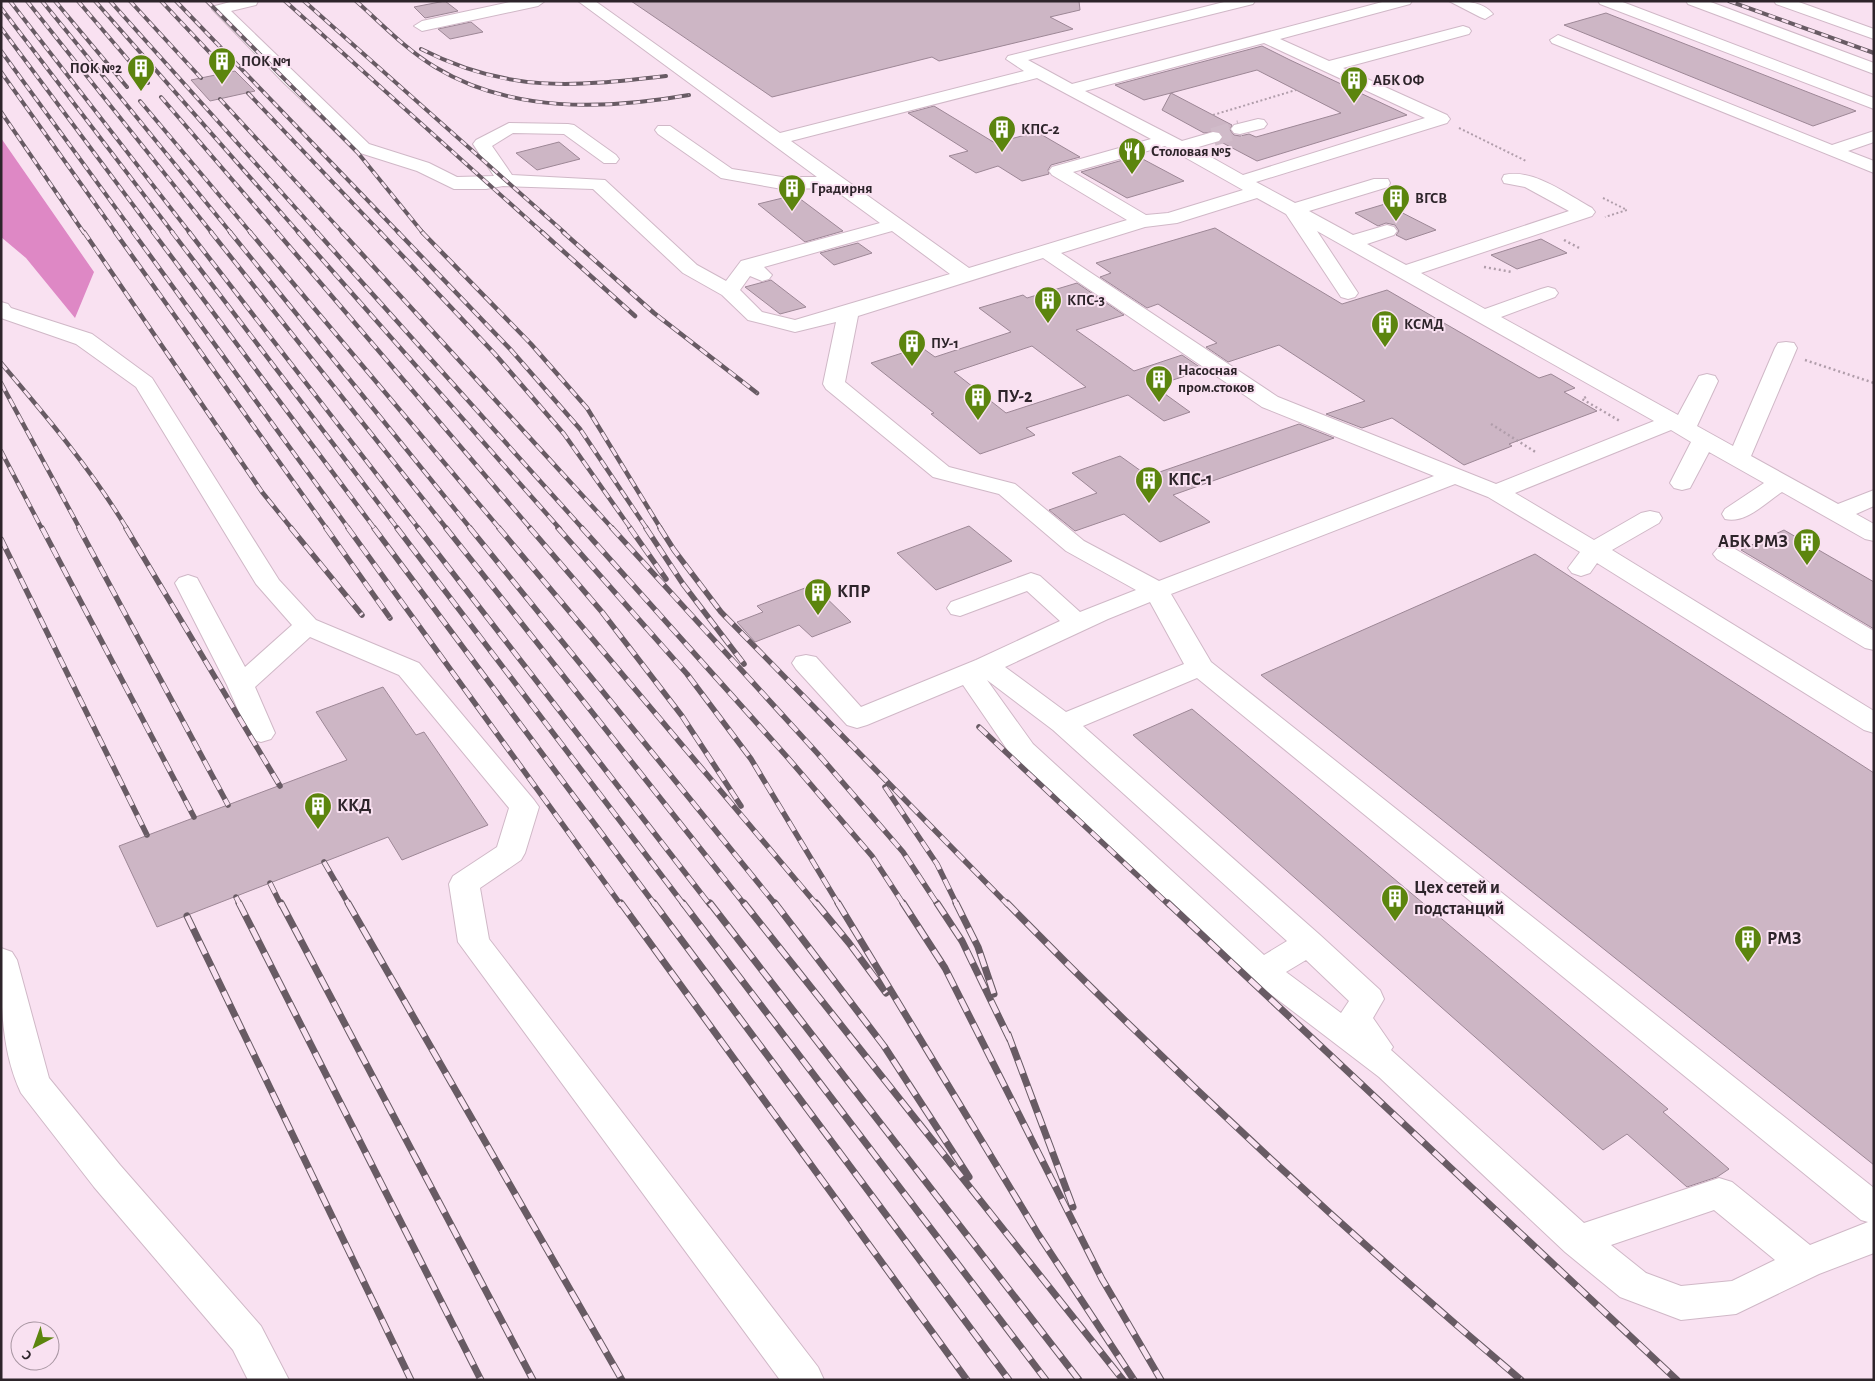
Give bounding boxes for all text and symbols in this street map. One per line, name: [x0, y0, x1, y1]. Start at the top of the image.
building icon: ПОК №1: [207, 46, 237, 85]
building icon: ПОК №2: [126, 53, 156, 92]
place label: ПОК №1: [241, 54, 291, 69]
place label: ПОК №2: [70, 61, 122, 76]
building icon: АБК ОФ: [1339, 65, 1369, 104]
place label: АБК ОФ: [1373, 73, 1425, 88]
building icon: КПС-2: [987, 114, 1017, 153]
place label: КПС-2: [1021, 122, 1060, 137]
restaurant icon: Столовая №5: [1117, 136, 1147, 175]
place label: Столовая №5: [1151, 144, 1231, 159]
building icon: Градирня: [777, 173, 807, 212]
place label: Градирня: [811, 181, 873, 196]
building icon: ВГСВ: [1381, 183, 1411, 222]
place label: ВГСВ: [1415, 191, 1447, 206]
building icon: КПС-3: [1033, 285, 1063, 324]
place label: КПС-3: [1067, 293, 1105, 308]
building icon: КСМД: [1370, 309, 1400, 348]
place label: КСМД: [1404, 317, 1444, 332]
building icon: ПУ-1: [897, 328, 927, 367]
place label: ПУ-1: [931, 336, 959, 351]
place label: Насосная пром.стоков: [1178, 363, 1254, 395]
building icon: Насосная пром.стоков: [1144, 364, 1174, 403]
building icon: ПУ-2: [963, 382, 993, 421]
place label: ПУ-2: [997, 388, 1033, 406]
building icon: КПС-1: [1134, 465, 1164, 504]
place label: КПС-1: [1168, 471, 1212, 489]
building icon: АБК РМЗ: [1792, 527, 1822, 566]
place label: АБК РМЗ: [1718, 533, 1788, 551]
building icon: КПР: [803, 577, 833, 616]
place label: КПР: [837, 583, 870, 601]
building icon: ККД: [303, 791, 333, 830]
place label: ККД: [337, 797, 371, 815]
place label: Цех сетей и подстанций: [1414, 879, 1504, 918]
building icon: Цех сетей и подстанций: [1380, 883, 1410, 922]
building icon: РМЗ: [1733, 924, 1763, 963]
place label: РМЗ: [1767, 930, 1802, 948]
north arrow: [10, 1321, 60, 1371]
text: С: [19, 1347, 35, 1363]

